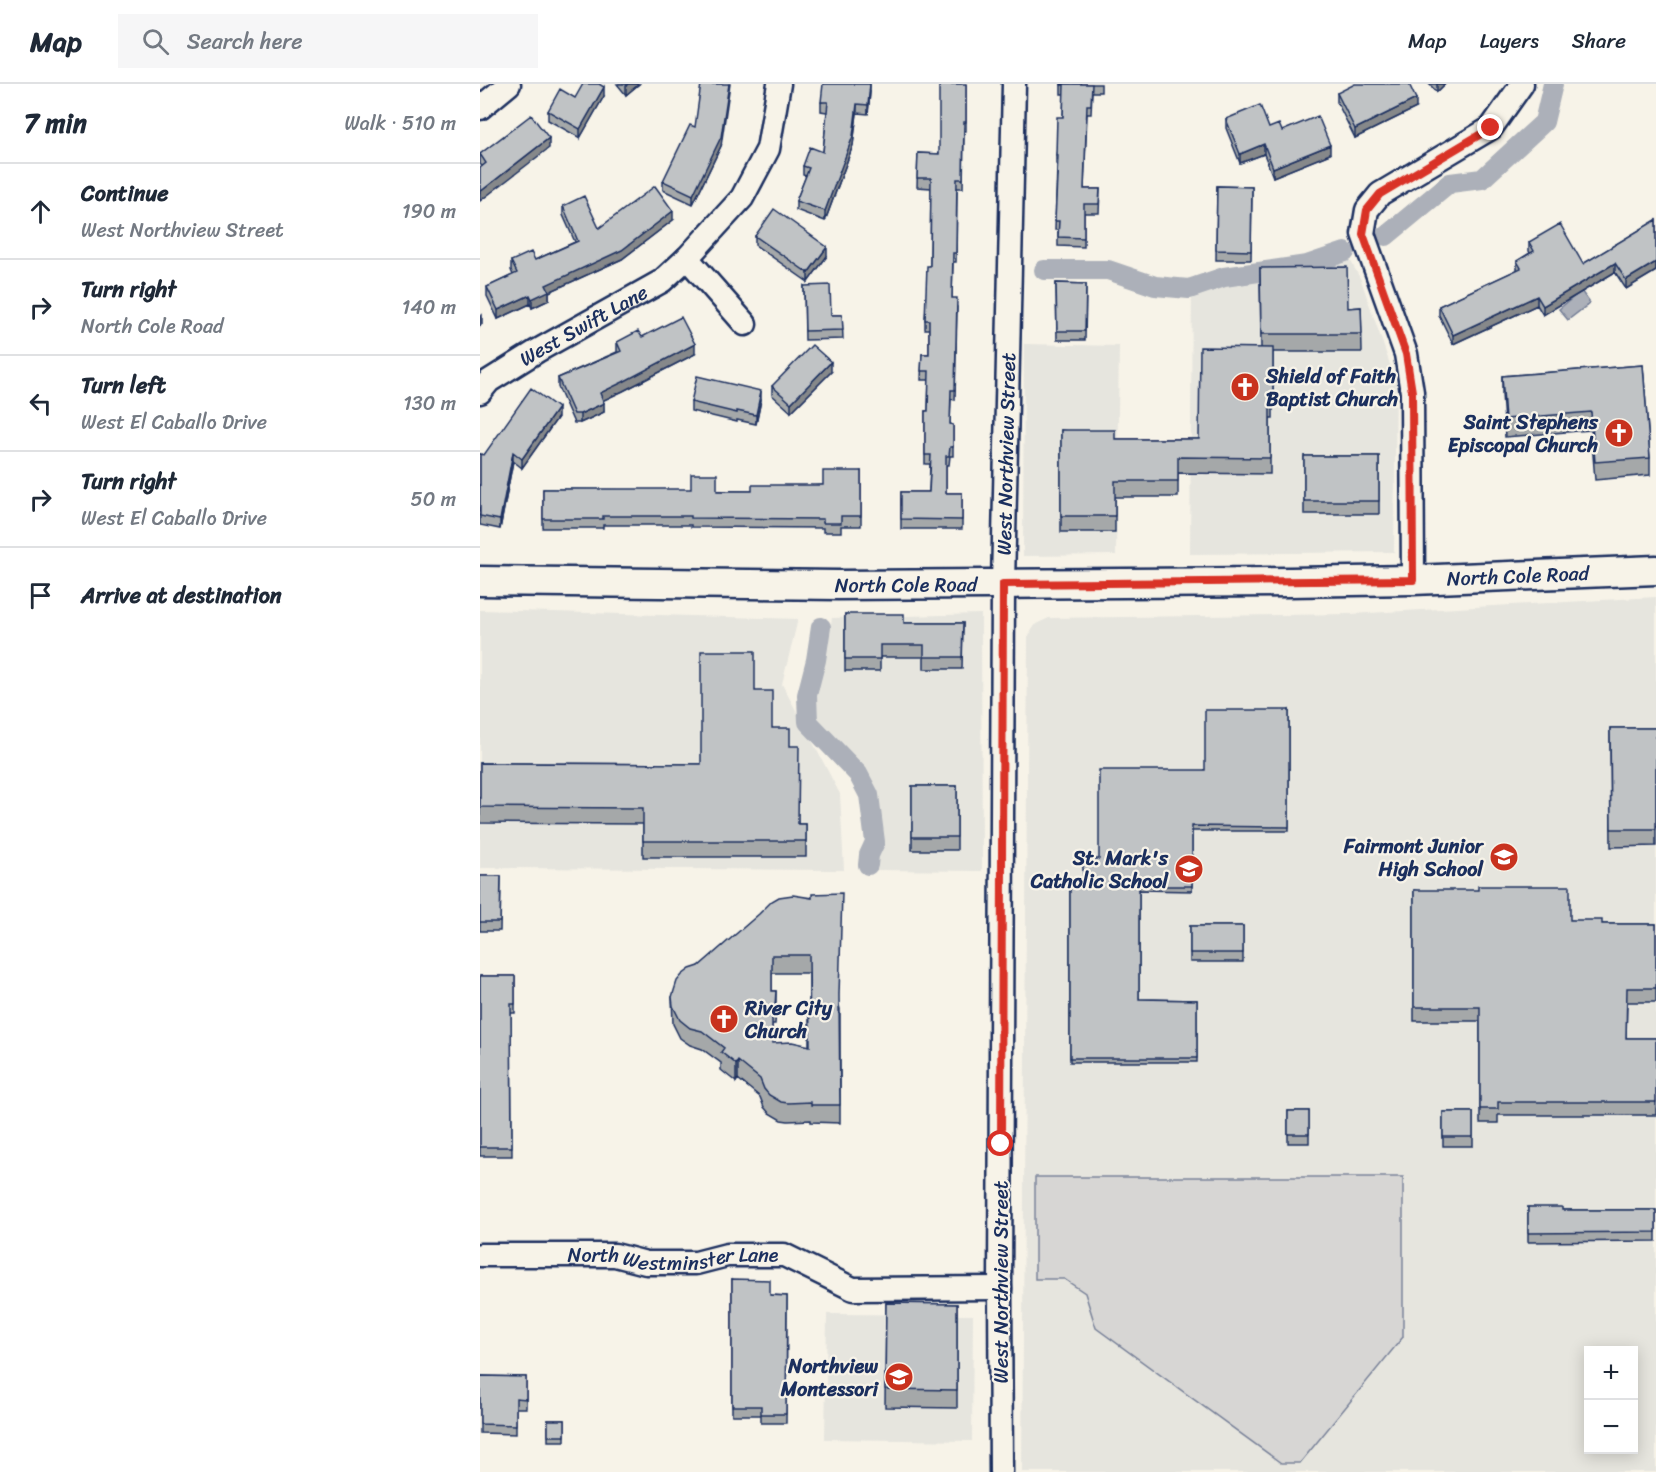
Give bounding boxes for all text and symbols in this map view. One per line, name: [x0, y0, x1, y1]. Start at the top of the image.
search box: [118, 14, 538, 68]
text: Map: [30, 17, 82, 66]
text: Search here: [187, 22, 303, 61]
text: Map: [1408, 22, 1447, 60]
text: Layers: [1480, 22, 1539, 60]
text: Share: [1572, 22, 1626, 60]
icon: search: [139, 25, 172, 58]
text: 7 min: [24, 100, 87, 146]
text: Walk · 510 m: [344, 106, 456, 141]
route end: [1477, 114, 1503, 140]
text: Continue: [81, 174, 169, 213]
text: 190 m: [402, 194, 456, 229]
icon: ahead: [24, 195, 57, 228]
text: West Northview Street: [81, 213, 284, 248]
text: Turn right: [81, 270, 176, 309]
street label: West Swift Lane: [512, 275, 655, 376]
text: 140 m: [402, 290, 456, 325]
icon: right: [24, 291, 57, 324]
text: North Cole Road: [81, 309, 223, 344]
street label: West Northview Street: [987, 352, 1026, 556]
place label: Shield of Faith Baptist Church: [1265, 359, 1398, 417]
text: Turn left: [81, 366, 166, 405]
church icon: Shield of Faith Baptist Church: [1229, 371, 1261, 403]
text: 130 m: [403, 386, 456, 421]
icon: left: [24, 387, 57, 420]
text: West El Caballo Drive: [81, 405, 267, 440]
place label: Saint Stephens Episcopal Church: [1448, 405, 1599, 463]
church icon: Saint Stephens Episcopal Church: [1603, 417, 1635, 449]
text: Turn right: [81, 462, 176, 501]
text: 50 m: [411, 482, 456, 517]
icon: right: [24, 483, 57, 516]
text: West El Caballo Drive: [81, 501, 267, 536]
street label: North Cole Road: [1446, 556, 1591, 597]
street label: North Cole Road: [835, 567, 979, 603]
text: Arrive at destination: [81, 576, 282, 615]
icon: arrive: [24, 579, 57, 612]
place label: Fairmont Junior High School: [1343, 829, 1485, 887]
place label: St. Mark's Catholic School: [1030, 841, 1169, 899]
school or university icon: Fairmont Junior High School: [1488, 841, 1520, 873]
school or university icon: St. Mark's Catholic School: [1173, 853, 1205, 885]
place label: River City Church: [744, 991, 833, 1049]
church icon: River City Church: [708, 1003, 740, 1035]
route start: [987, 1130, 1013, 1156]
street label: West Northview Street: [984, 1180, 1019, 1383]
street label: North Westminster Lane: [568, 1238, 779, 1281]
map controls: [1584, 1346, 1638, 1454]
button: +: [1584, 1346, 1638, 1400]
place label: Northview Montessori: [780, 1349, 879, 1407]
school or university icon: Northview Montessori: [883, 1361, 915, 1393]
button: −: [1584, 1400, 1638, 1454]

